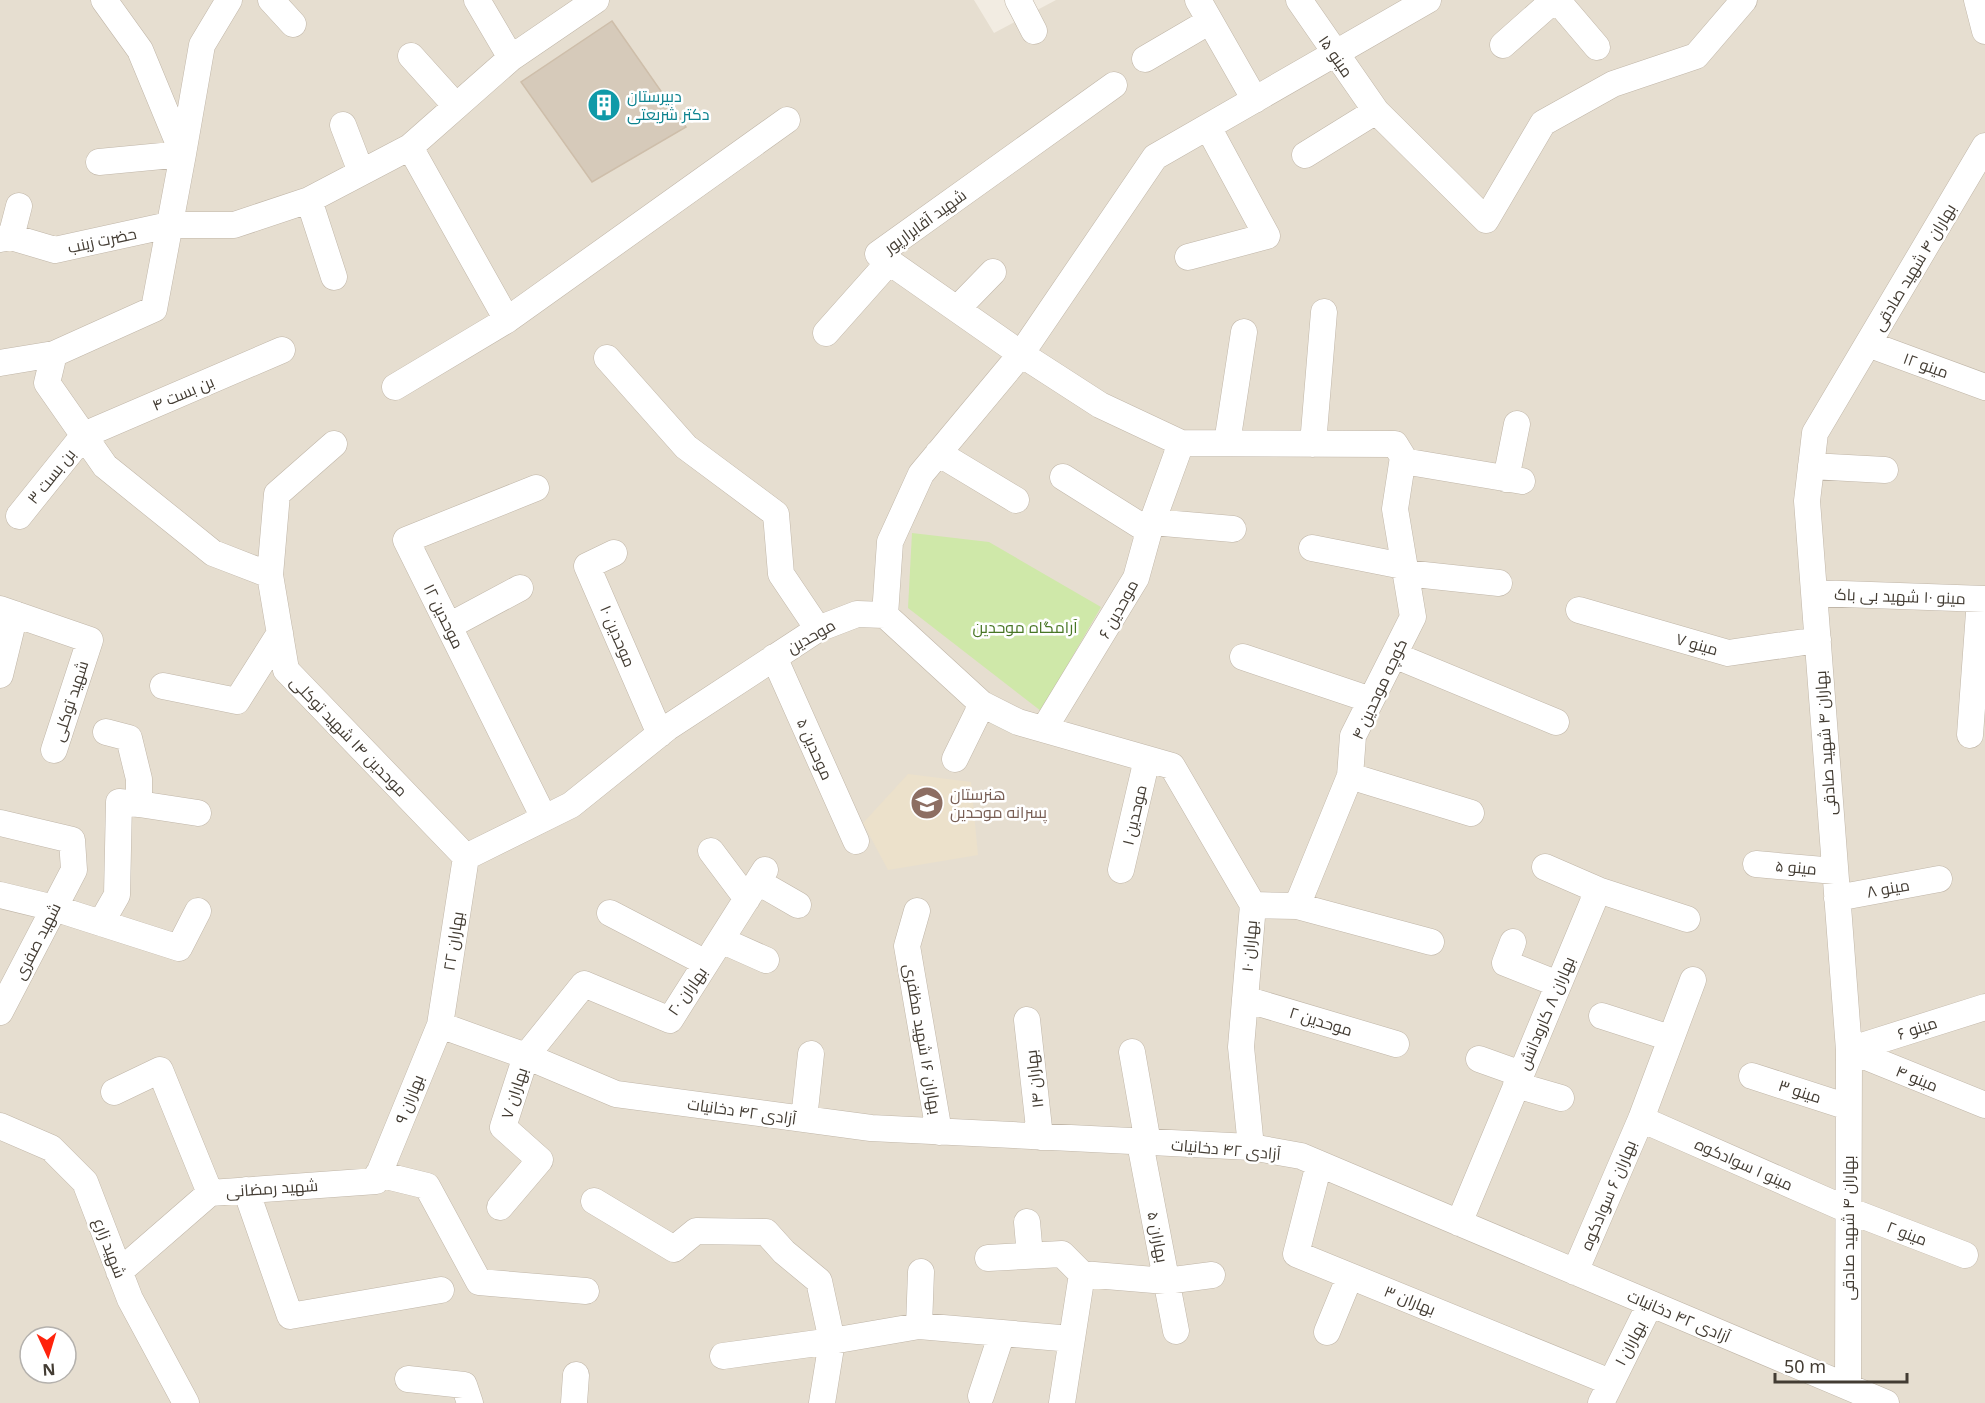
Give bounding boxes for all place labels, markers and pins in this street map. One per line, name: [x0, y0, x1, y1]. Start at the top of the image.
place label: دبیرستان دکتر شریعتی: [627, 85, 709, 125]
building icon: دبیرستان دکتر شریعتی: [586, 87, 622, 123]
place label: هنرستان پسرانه موحدین: [950, 783, 1048, 824]
school or university icon: هنرستان پسرانه موحدین: [909, 785, 945, 821]

